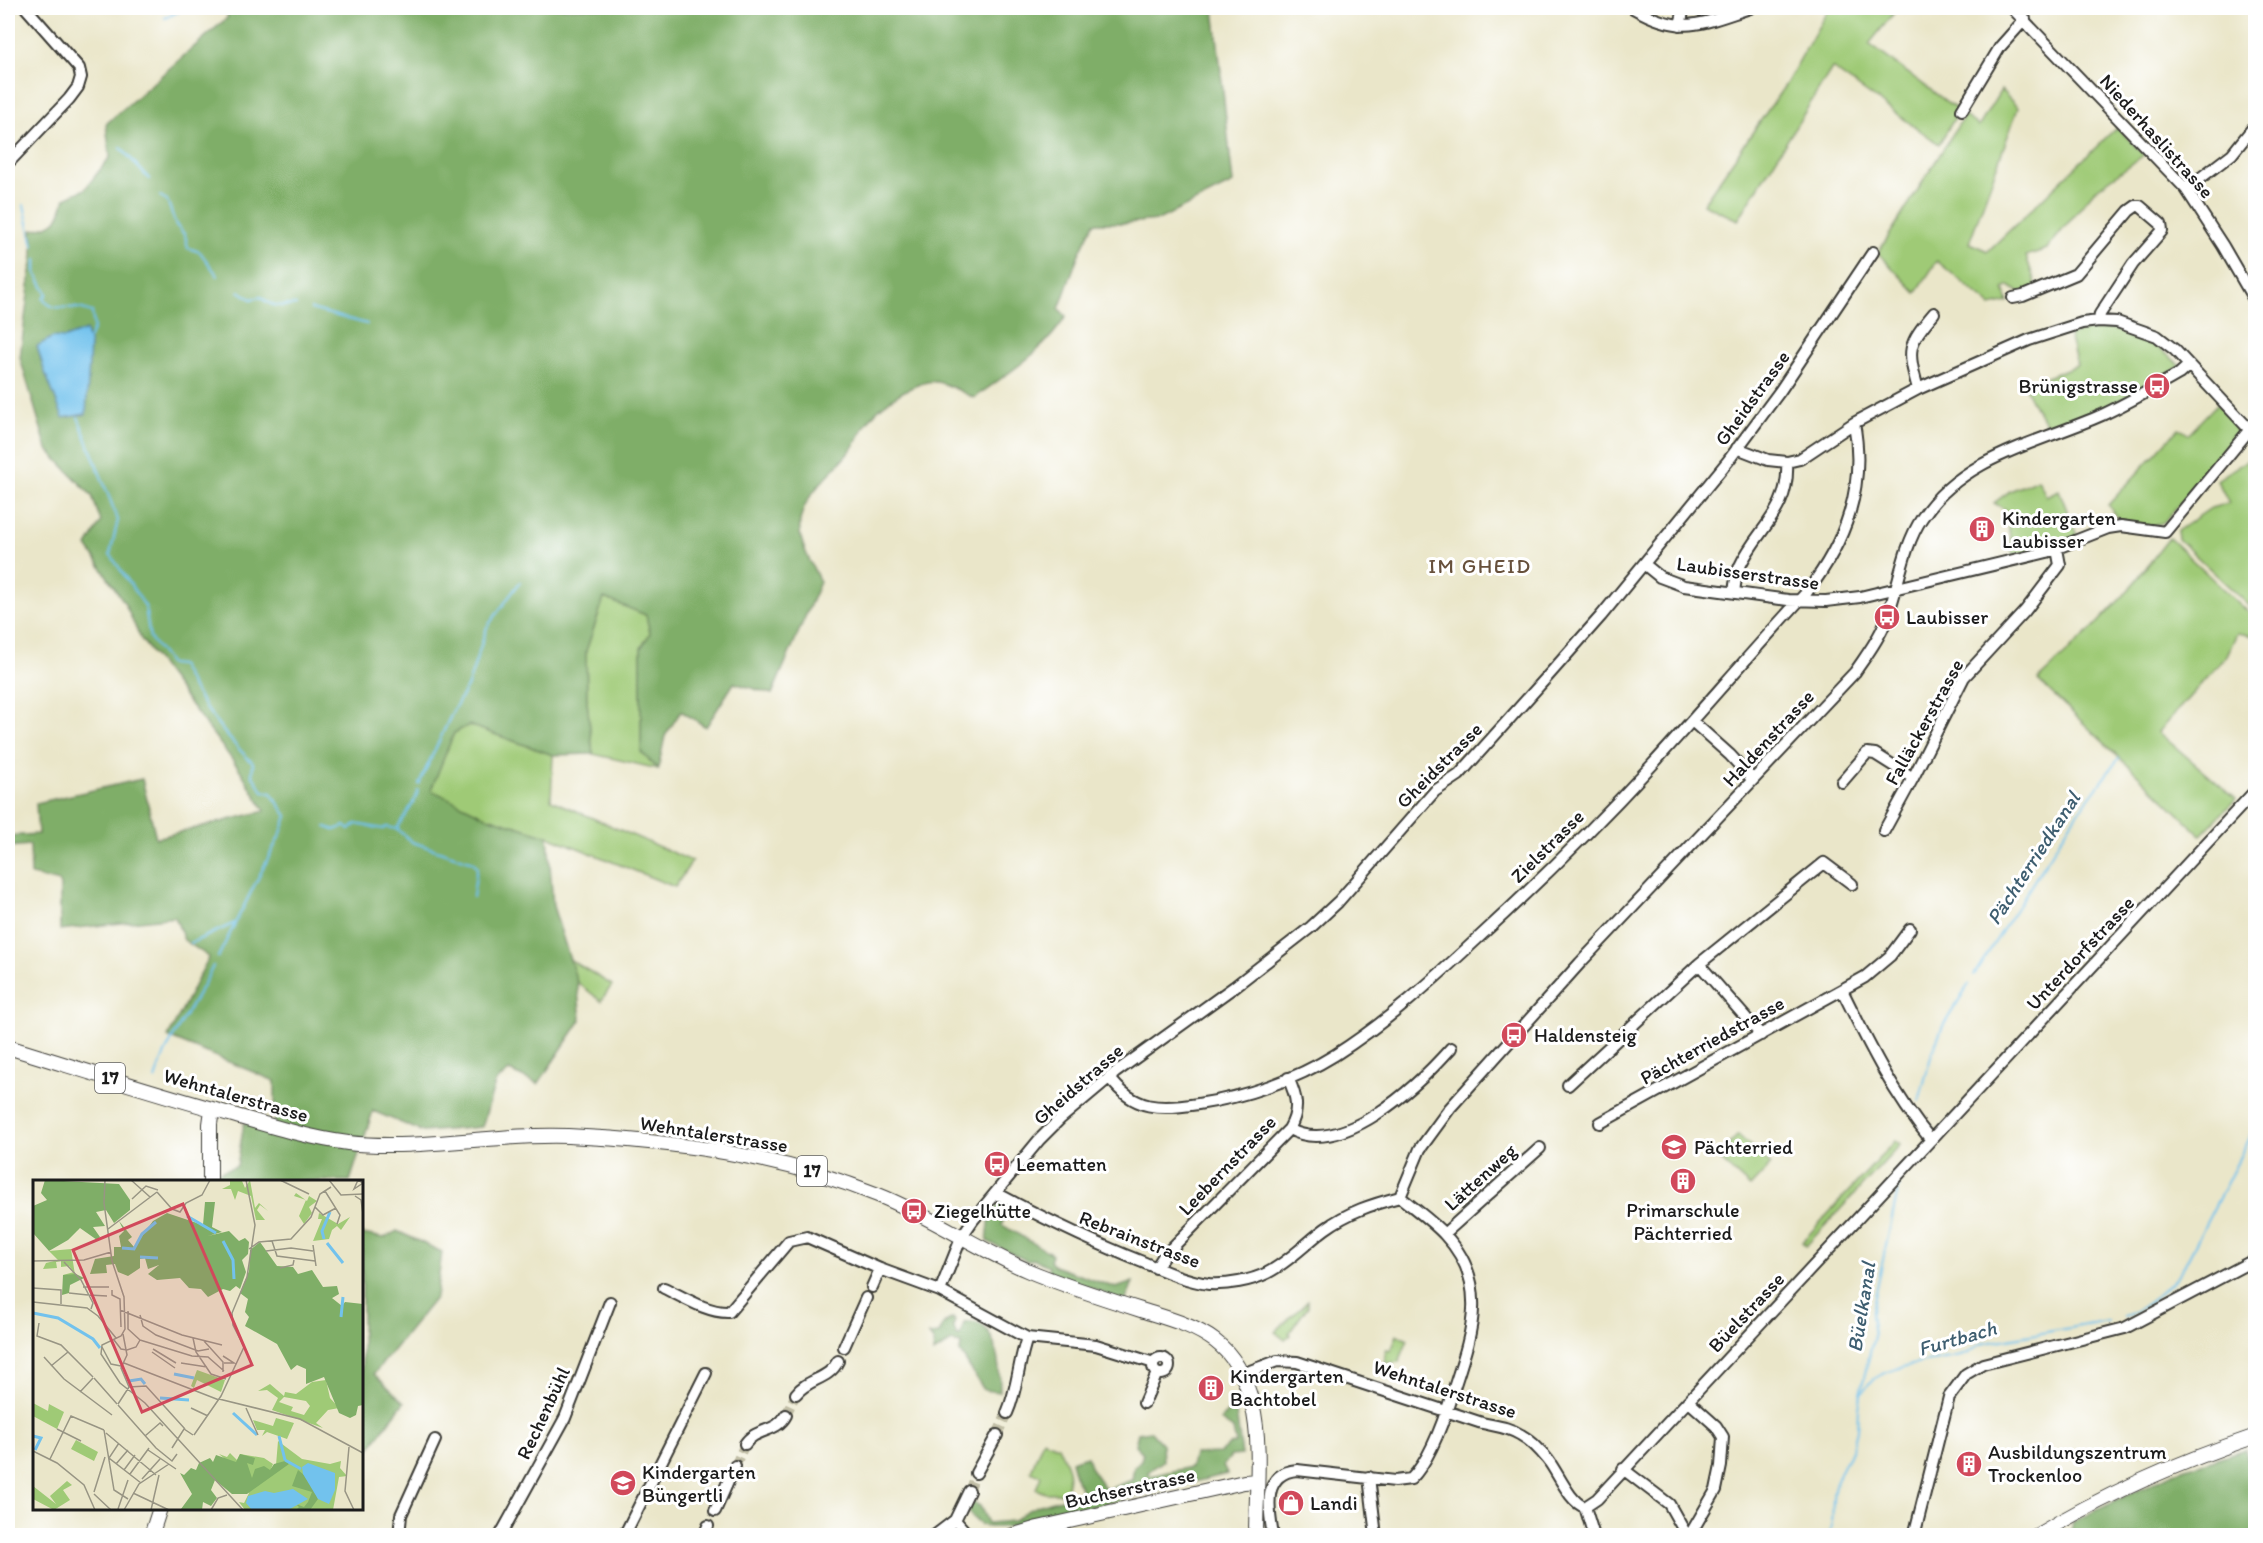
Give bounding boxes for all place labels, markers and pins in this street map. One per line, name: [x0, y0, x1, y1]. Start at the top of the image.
bus stop icon: Brünigstrasse: [2142, 371, 2172, 401]
place label: Brünigstrasse: [2018, 374, 2138, 398]
place label: Kindergarten Laubisser: [2002, 506, 2116, 553]
building icon: Kindergarten Laubisser: [1967, 514, 1997, 544]
bus stop icon: Laubisser: [1872, 602, 1902, 632]
place label: Laubisser: [1906, 605, 1988, 629]
bus stop icon: Haldensteig: [1499, 1020, 1529, 1050]
place label: Haldensteig: [1534, 1023, 1638, 1047]
school or university icon: Pächterried: [1659, 1132, 1689, 1162]
place label: Pächterried: [1694, 1135, 1793, 1159]
bus stop icon: Leematten: [982, 1149, 1012, 1179]
place label: Leematten: [1016, 1152, 1107, 1176]
building icon: Primarschule Pächterried: [1668, 1166, 1698, 1196]
bus stop icon: Ziegelhütte: [899, 1196, 929, 1226]
place label: Primarschule Pächterried: [1626, 1198, 1740, 1245]
place label: Ziegelhütte: [934, 1199, 1031, 1223]
place label: Kindergarten Bachtobel: [1230, 1364, 1344, 1411]
building icon: Kindergarten Bachtobel: [1196, 1373, 1226, 1403]
place label: Ausbildungszentrum Trockenloo: [1988, 1440, 2167, 1487]
building icon: Ausbildungszentrum Trockenloo: [1954, 1449, 1984, 1479]
place label: Kindergarten Büngertli: [642, 1460, 756, 1507]
school or university icon: Kindergarten Büngertli: [608, 1468, 638, 1498]
shop icon: Landi: [1276, 1488, 1306, 1518]
place label: Landi: [1310, 1491, 1358, 1515]

